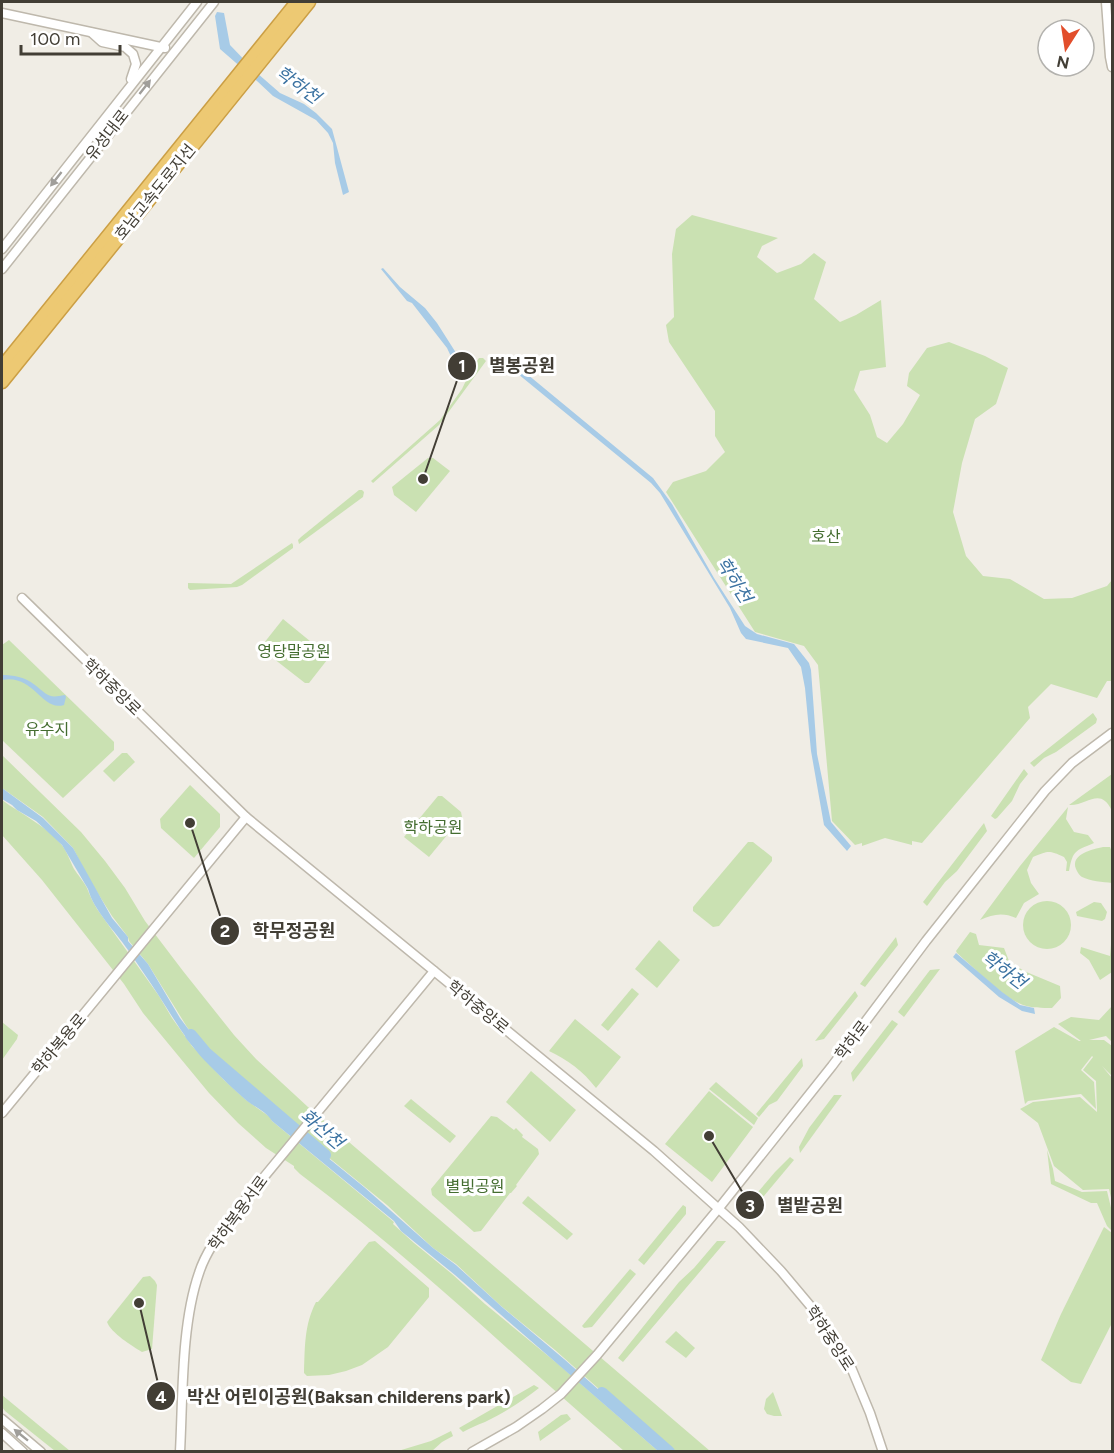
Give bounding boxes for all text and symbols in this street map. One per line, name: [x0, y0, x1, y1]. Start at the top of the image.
scale bar: [21, 18, 120, 56]
north arrow: [1036, 18, 1096, 78]
text: 100 m: [30, 28, 80, 50]
text: N: [1055, 52, 1071, 73]
water label: 학하천: [271, 61, 327, 110]
one-way arrow: [139, 79, 152, 95]
street label: 유성대로: [81, 106, 133, 164]
street label: 호남고속도로지선: [111, 140, 199, 244]
one-way arrow: [50, 171, 63, 187]
callout: 별봉공원: [447, 348, 567, 384]
text: 1: [458, 355, 466, 377]
text: 별봉공원: [489, 355, 555, 377]
park label: 호산: [811, 527, 841, 546]
water label: 학하천: [712, 553, 758, 609]
park label: 영당말공원: [257, 642, 331, 661]
street label: 학하중앙로: [79, 655, 145, 720]
park label: 유수지: [25, 720, 69, 739]
park label: 학하공원: [404, 818, 462, 837]
callout: 학무정공원: [210, 913, 347, 949]
text: 2: [220, 920, 230, 942]
text: 학무정공원: [253, 920, 335, 942]
water label: 학하천: [978, 946, 1032, 995]
street label: 학하중앙로: [443, 976, 513, 1038]
street label: 학하복용로: [28, 1009, 90, 1078]
street label: 학하로: [831, 1016, 873, 1063]
water label: 화산천: [296, 1104, 350, 1155]
street label: 학하복용서로: [204, 1171, 272, 1254]
park label: 별빛공원: [446, 1177, 504, 1196]
callout: 별밭공원: [735, 1187, 855, 1223]
text: 3: [745, 1195, 755, 1217]
text: 별밭공원: [777, 1195, 843, 1217]
street label: 학하중앙로: [802, 1302, 858, 1374]
callout: 박산 어린이공원(Baksan childerens park): [146, 1378, 523, 1414]
text: 4: [155, 1386, 167, 1408]
text: 박산 어린이공원(Baksan childerens park): [187, 1386, 511, 1408]
one-way arrow: [13, 1429, 29, 1442]

